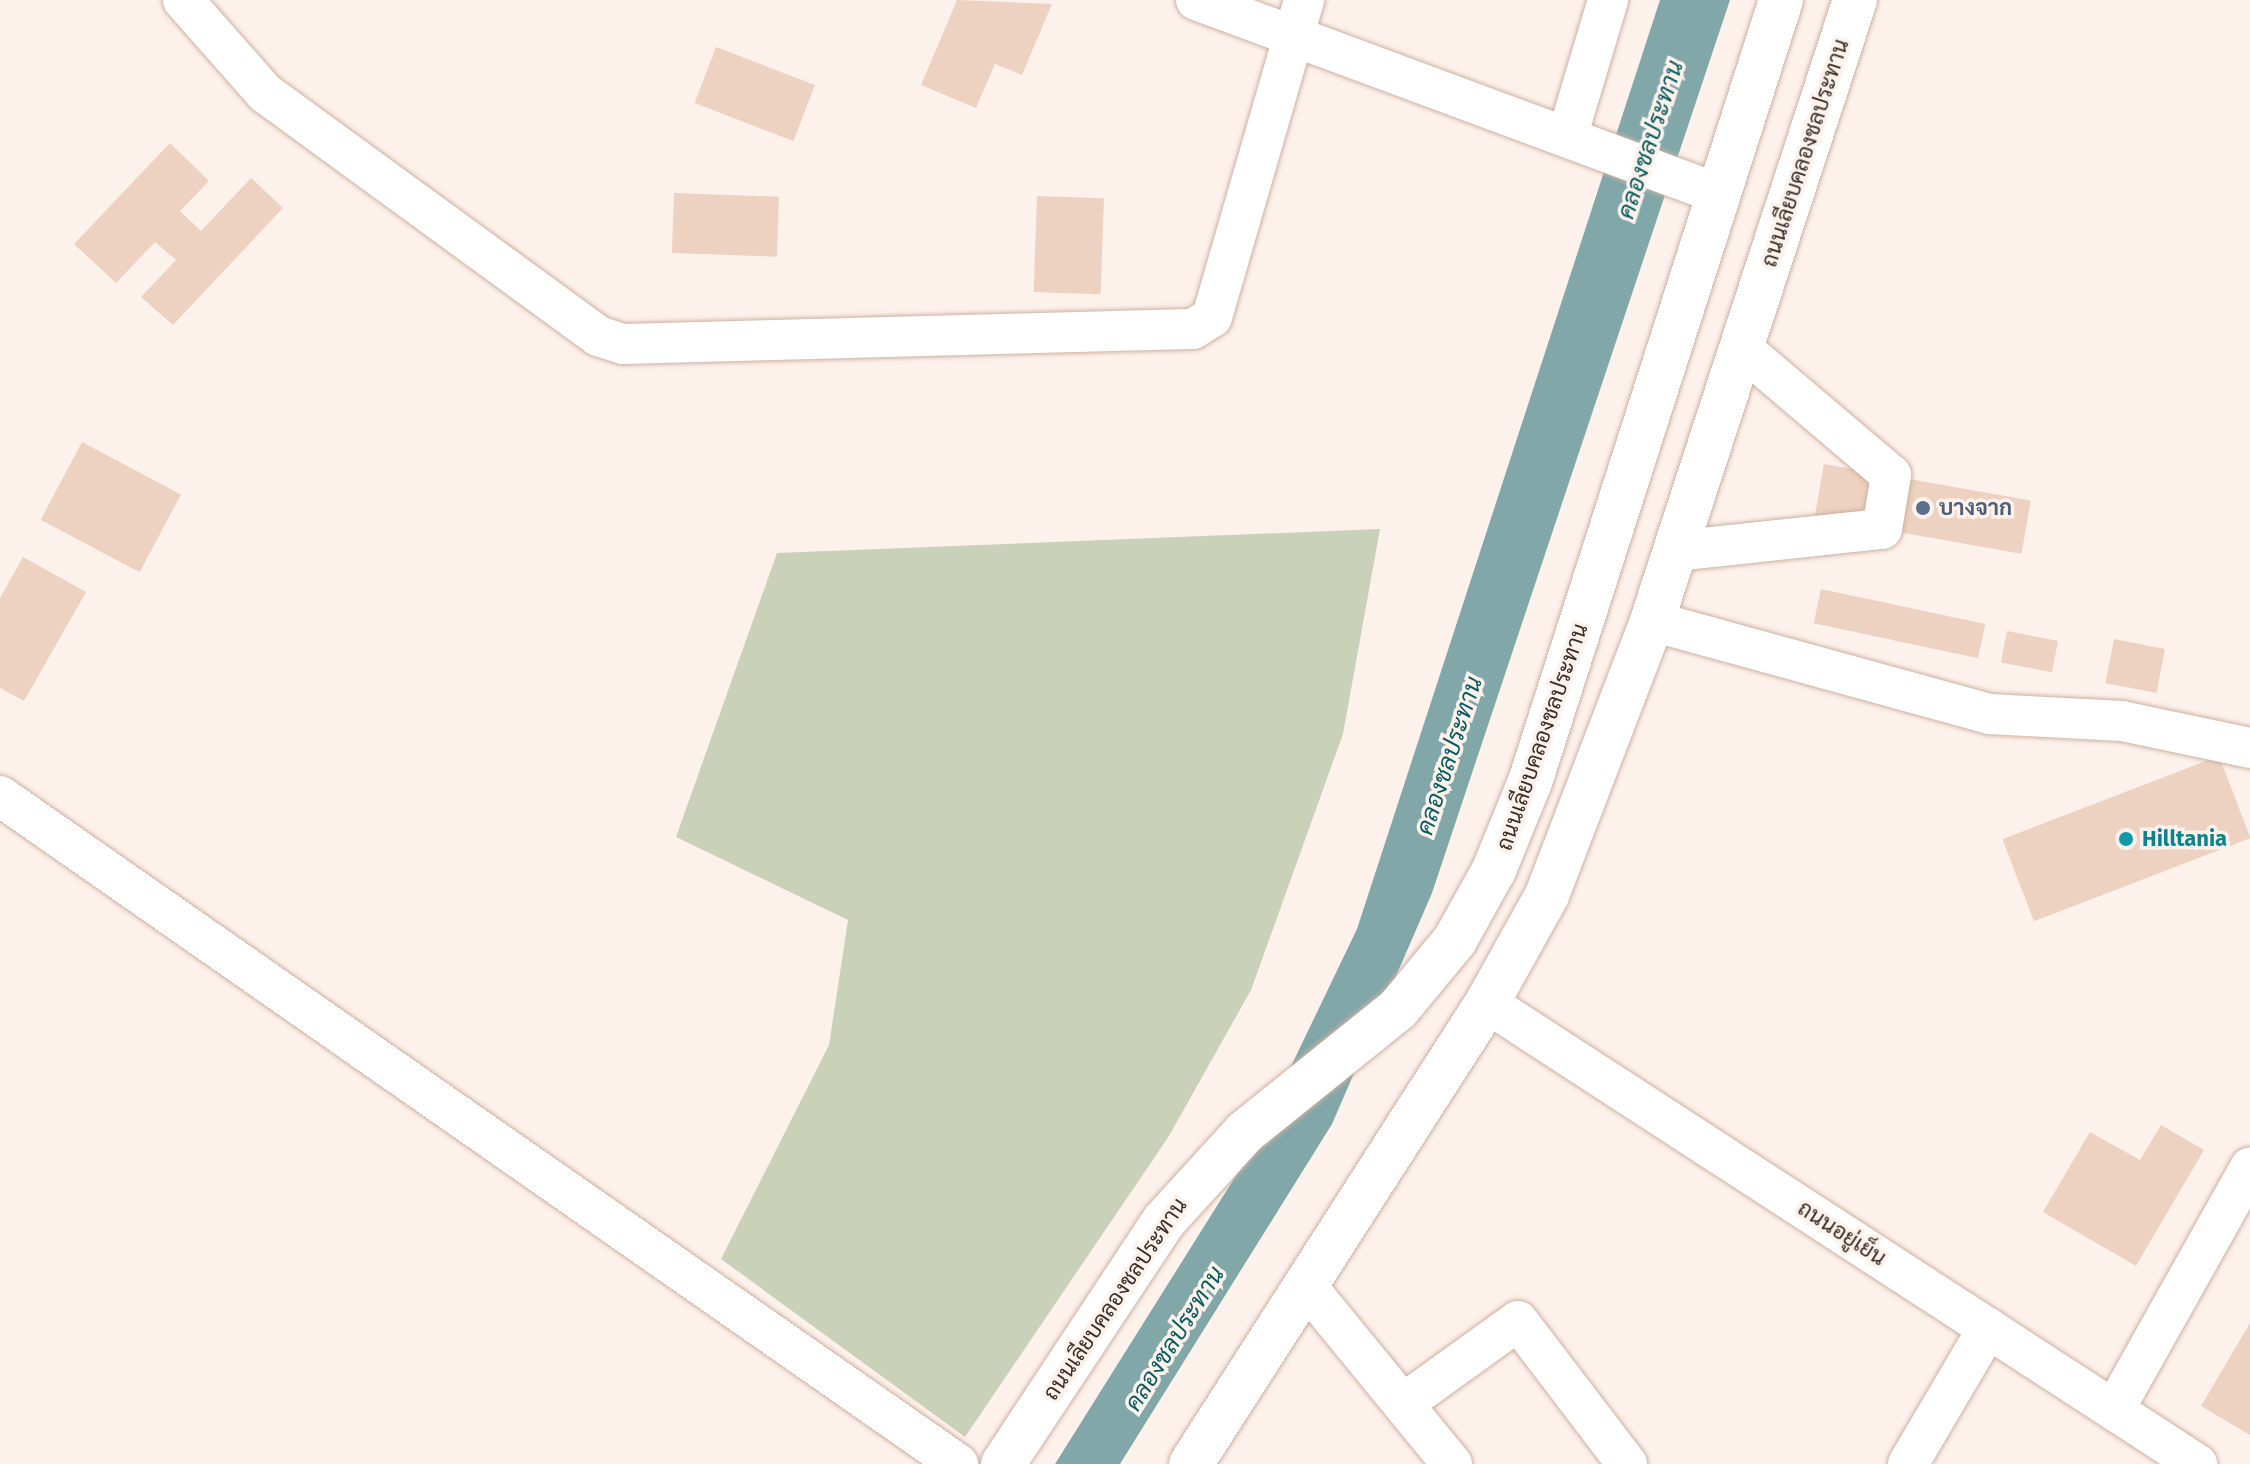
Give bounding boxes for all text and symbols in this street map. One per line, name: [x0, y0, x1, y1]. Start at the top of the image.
street label: ถนนเลียบคลองชลประทาน: [1756, 36, 1854, 270]
water label: คลองชลประทาน: [1612, 57, 1690, 223]
place label: บางจาก: [1939, 495, 2012, 521]
marker: บางจาก: [1914, 499, 1932, 517]
street label: ถนนเลียบคลองชลประทาน: [1491, 620, 1593, 854]
water label: คลองชลประทาน: [1411, 673, 1489, 839]
place label: Hilltania: [2142, 826, 2227, 852]
marker: Hilltania: [2117, 830, 2135, 848]
street label: ถนนเลียบคลองชลประทาน: [1037, 1193, 1193, 1405]
street label: ถนนอยู่เย็น: [1793, 1195, 1891, 1271]
water label: คลองชลประทาน: [1119, 1262, 1231, 1416]

